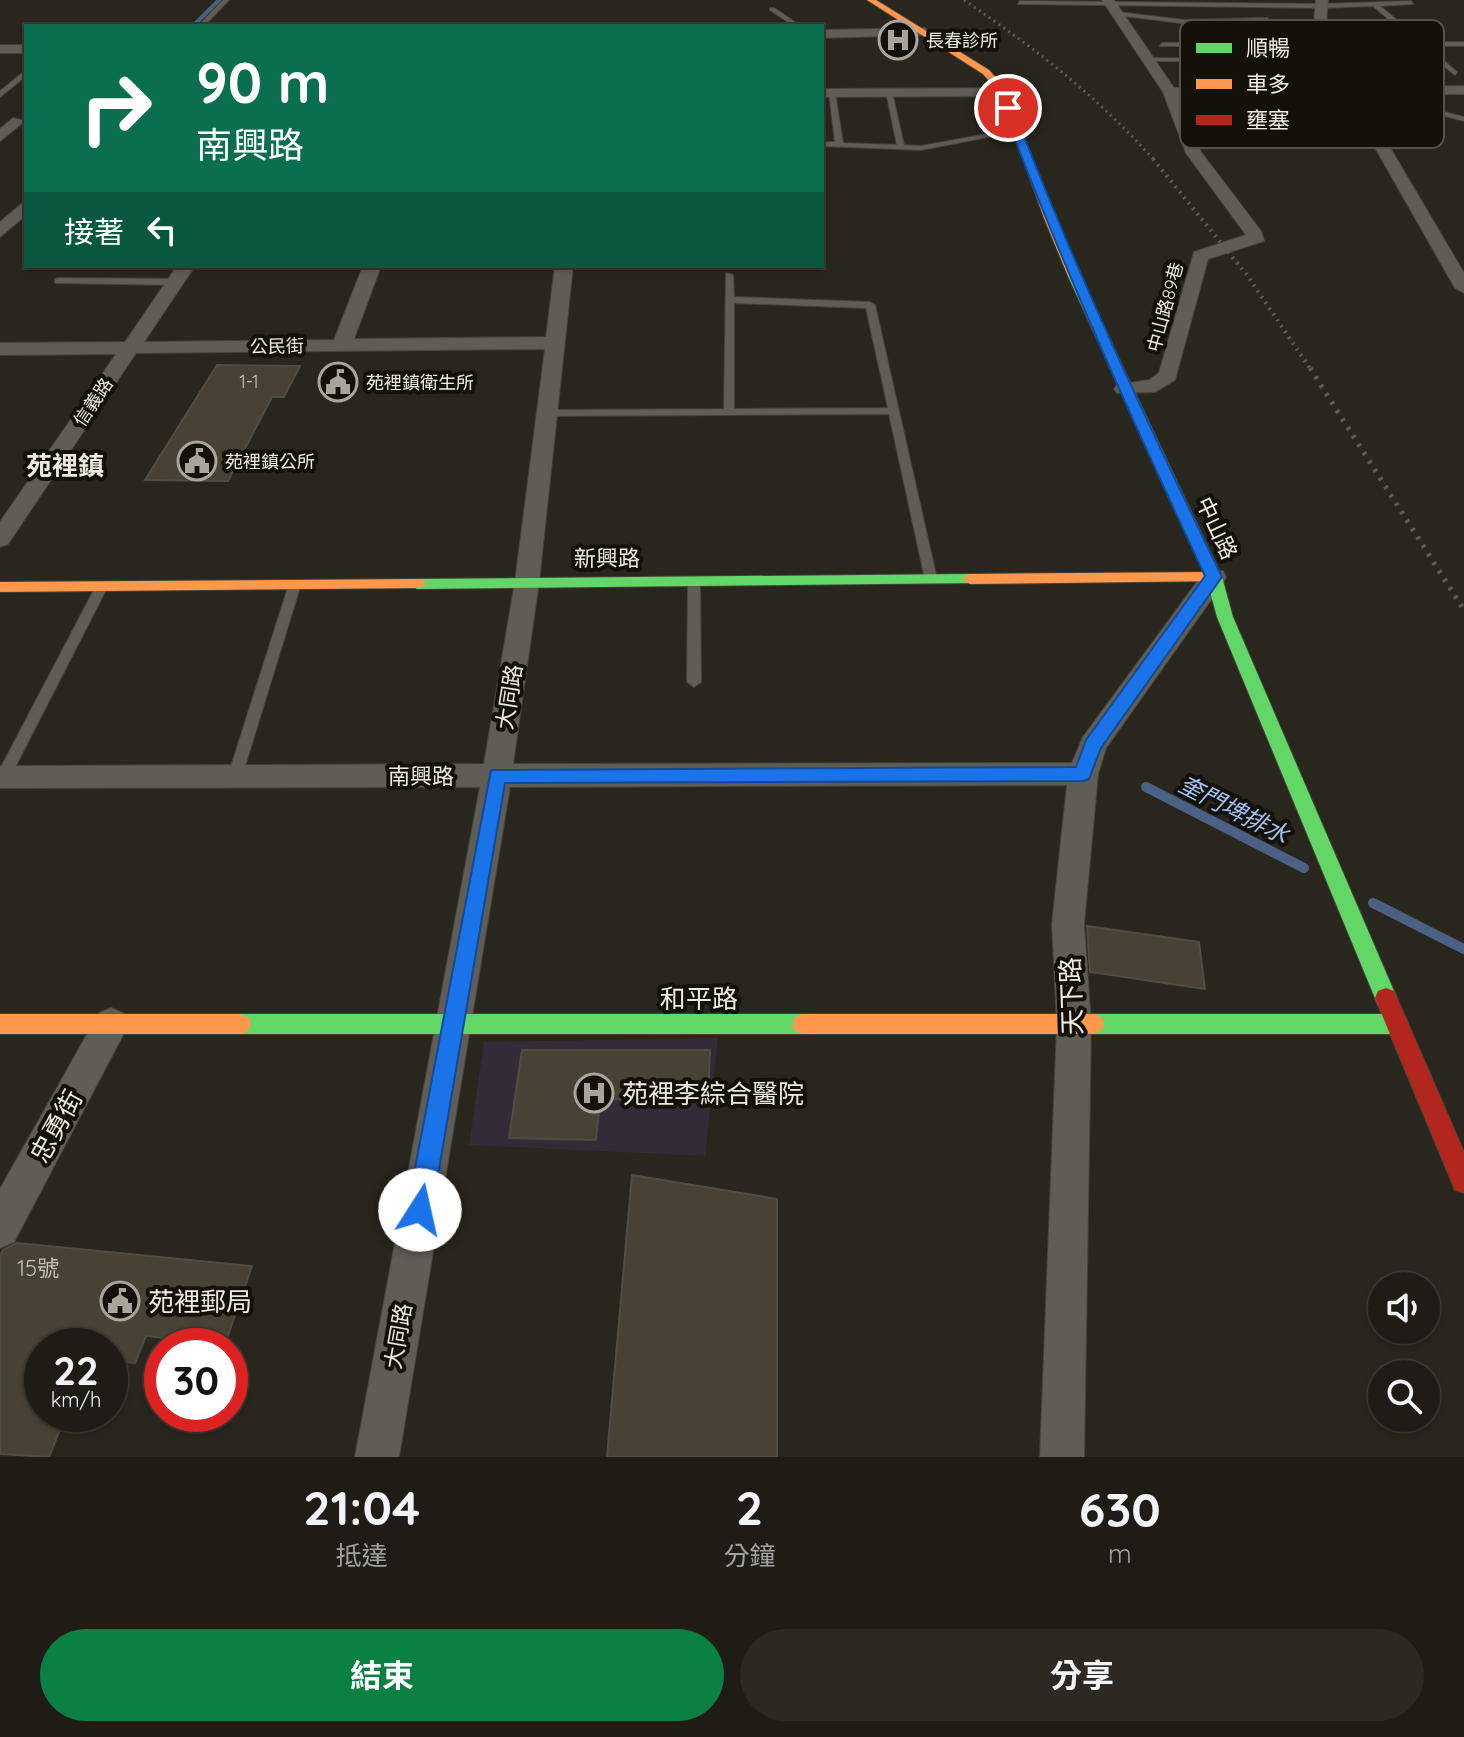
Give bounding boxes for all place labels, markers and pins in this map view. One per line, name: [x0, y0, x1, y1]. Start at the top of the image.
hospital icon: 長春診所: [877, 19, 919, 61]
place label: 長春診所: [926, 29, 998, 52]
pin: [974, 74, 1042, 142]
public building icon: 苑裡鎮衛生所: [317, 361, 359, 403]
place label: 苑裡鎮衛生所: [366, 371, 474, 394]
public building icon: 苑裡鎮公所: [176, 440, 218, 482]
place label: 苑裡鎮公所: [225, 450, 315, 473]
hospital icon: 苑裡李綜合醫院: [573, 1072, 615, 1114]
place label: 苑裡李綜合醫院: [622, 1077, 804, 1110]
public building icon: 苑裡郵局: [99, 1280, 141, 1322]
place label: 苑裡郵局: [148, 1285, 252, 1318]

